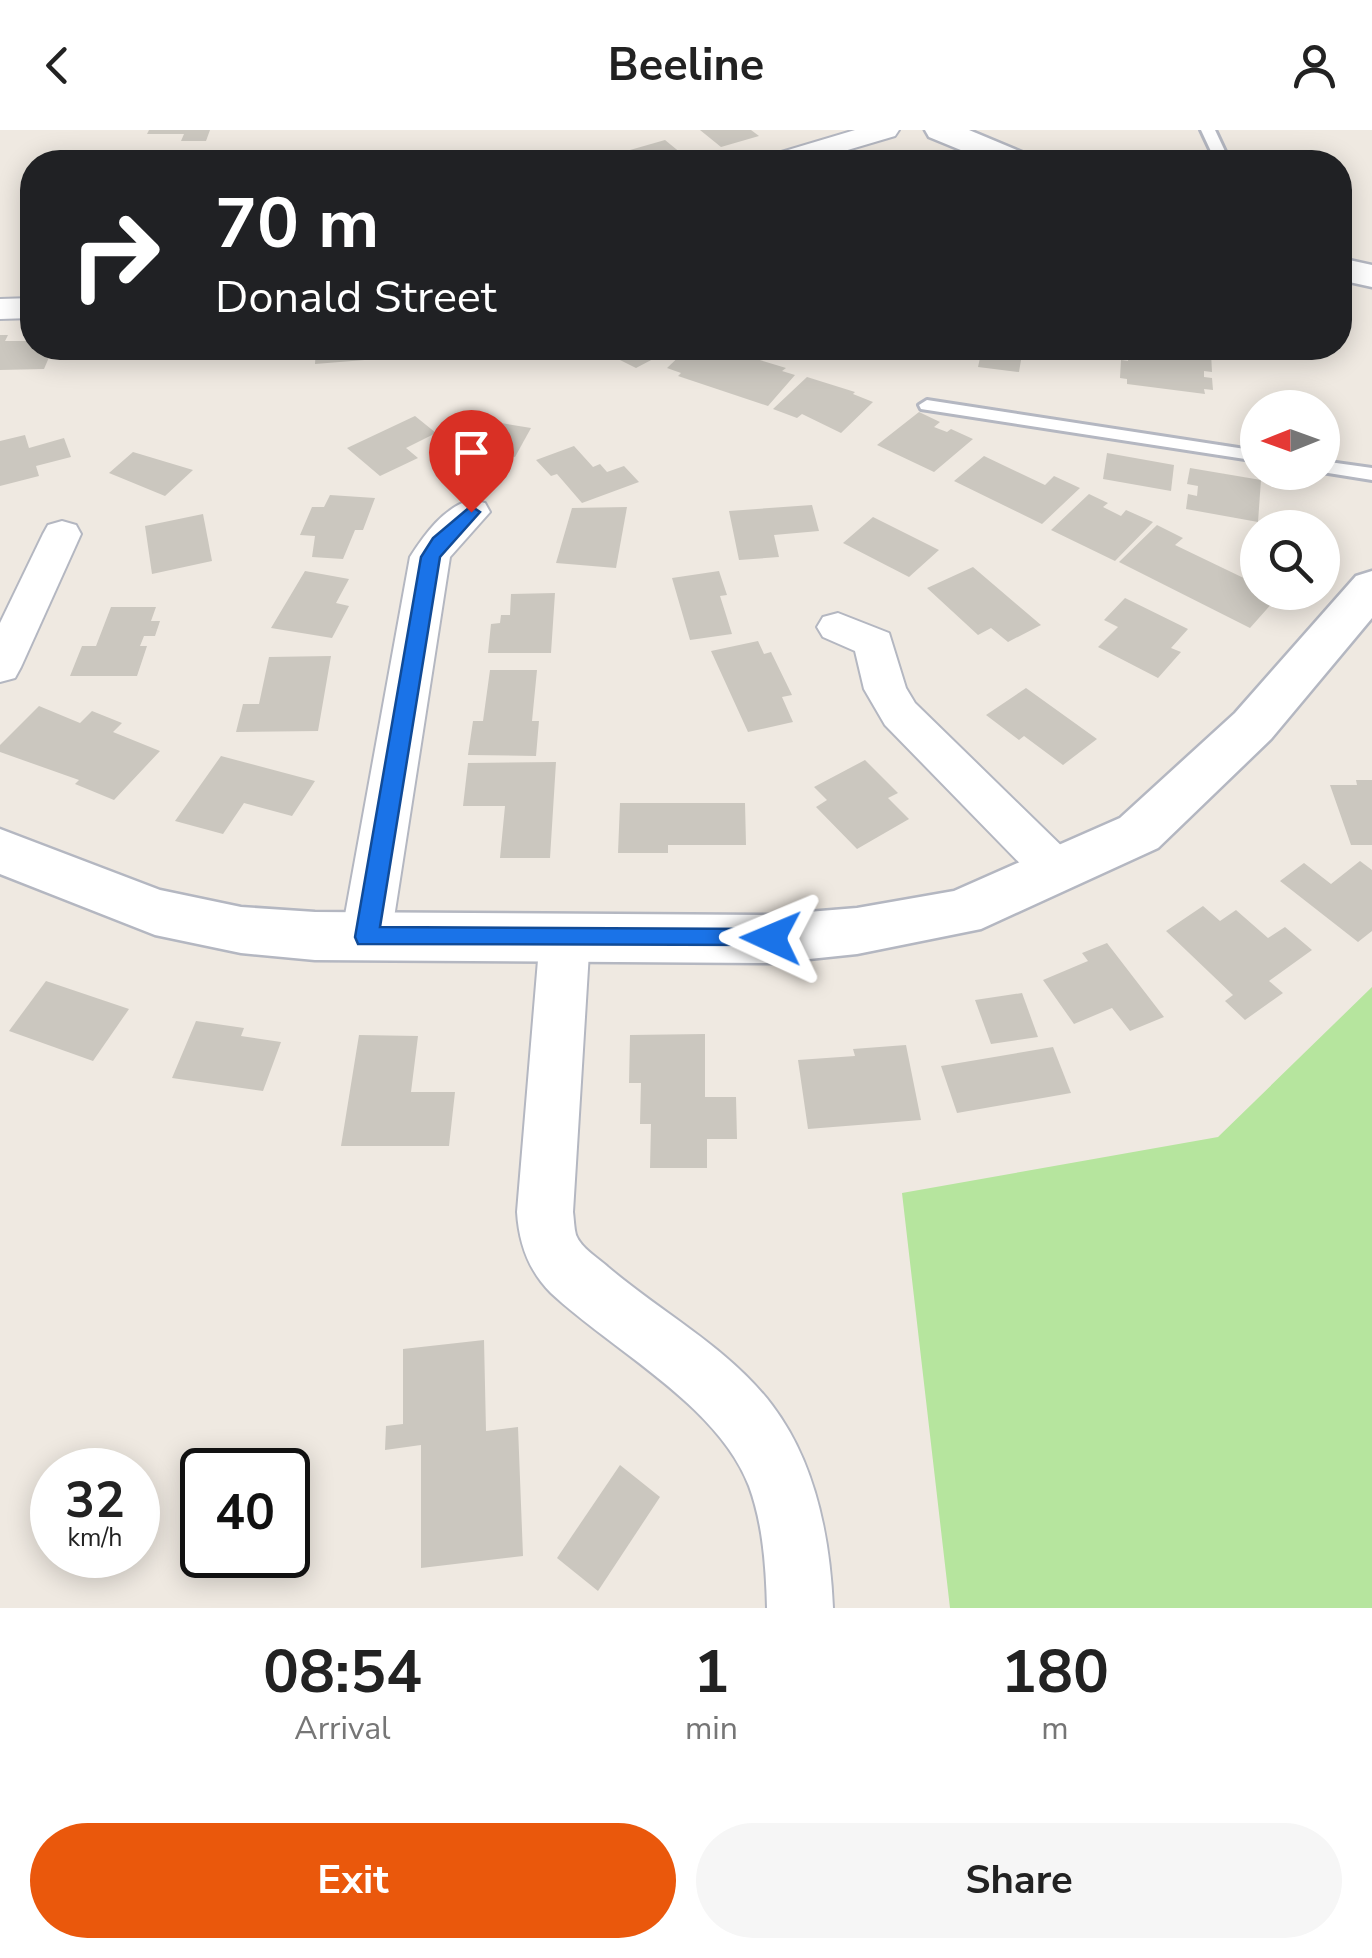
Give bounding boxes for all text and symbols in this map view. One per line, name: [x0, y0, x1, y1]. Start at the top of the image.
text: Beeline: [608, 35, 764, 96]
icon: back: [30, 38, 85, 93]
icon: person: [1287, 38, 1342, 93]
text: 70 m: [215, 176, 379, 272]
icon: right: [50, 190, 180, 320]
text: Donald Street: [215, 267, 497, 328]
north arrow: [1240, 390, 1340, 490]
map controls: [1240, 390, 1340, 610]
pin: [429, 410, 514, 513]
icon: arrive: [444, 425, 499, 480]
button: search: [1240, 510, 1340, 610]
position arrow: [719, 886, 823, 990]
speed limit sign: 40: [180, 1448, 310, 1578]
text: 32: [65, 1466, 125, 1535]
text: km/h: [67, 1521, 123, 1555]
text: 08:54: [263, 1631, 422, 1713]
text: 1: [693, 1631, 729, 1713]
text: 180: [1001, 1631, 1109, 1713]
text: Arrival: [294, 1707, 391, 1750]
text: min: [685, 1707, 738, 1750]
text: m: [1041, 1707, 1069, 1750]
button: Exit: [30, 1823, 676, 1938]
button: Share: [696, 1823, 1342, 1938]

